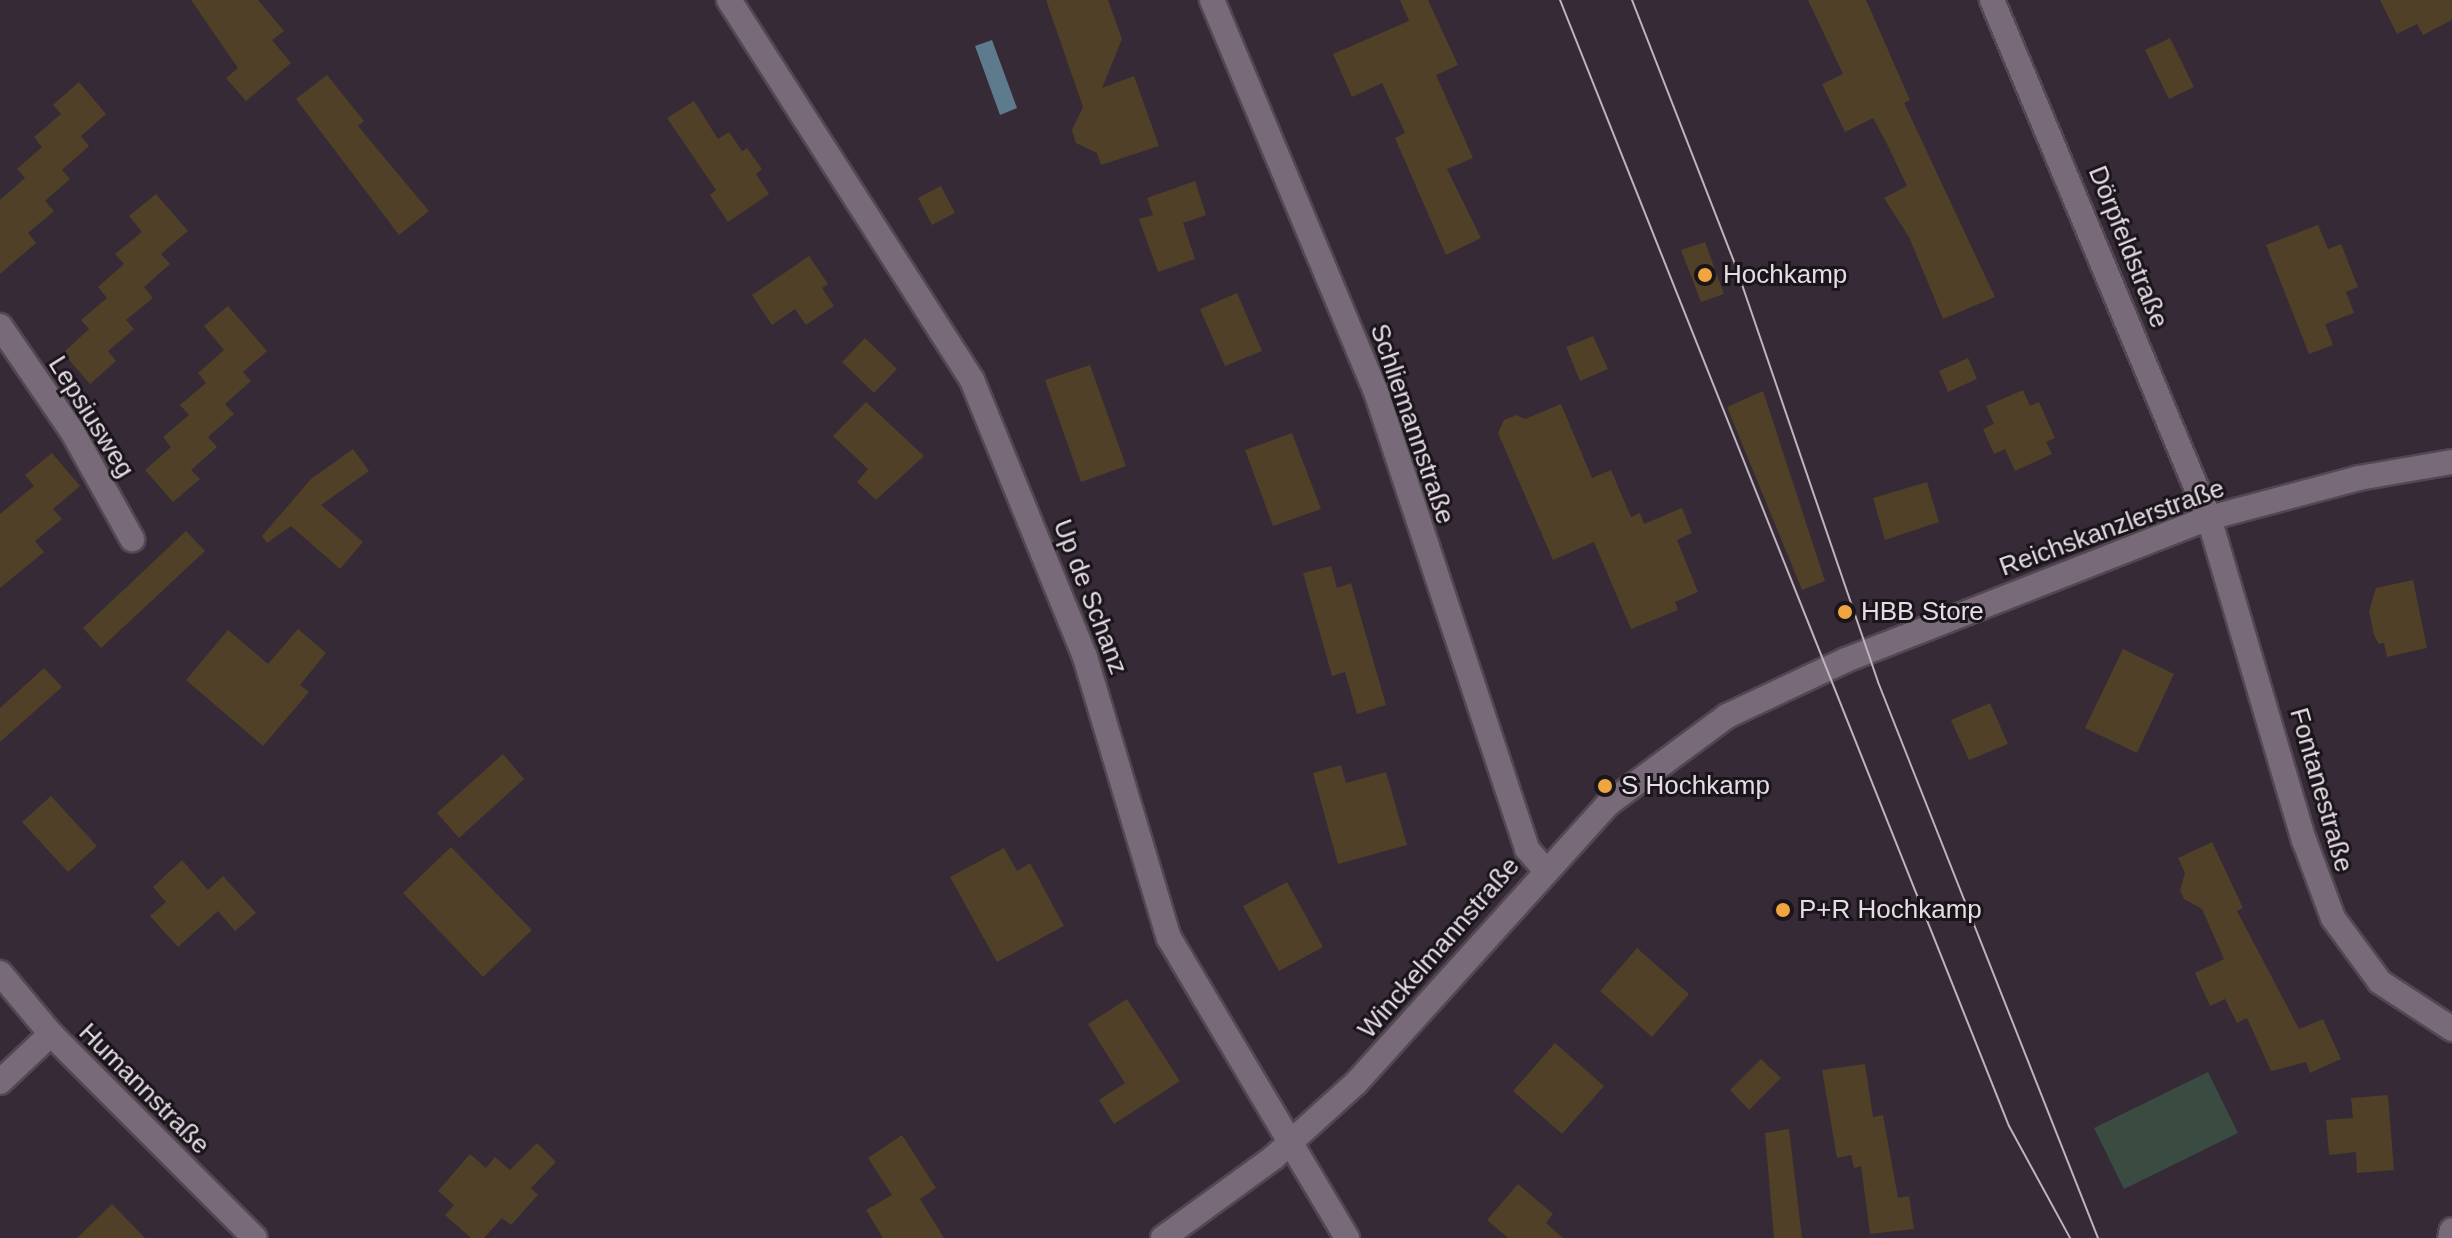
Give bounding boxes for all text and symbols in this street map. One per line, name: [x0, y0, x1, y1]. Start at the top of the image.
street label: Dörpfeldstraße: [2081, 161, 2175, 333]
place label: Hochkamp: [1723, 259, 1847, 291]
marker: Hochkamp: [1694, 264, 1716, 286]
street label: Schliemannstraße: [1363, 320, 1461, 528]
street label: Lepsiusweg: [41, 351, 141, 483]
street label: Reichskanzlerstraße: [1995, 473, 2229, 583]
street label: Up de Schanz: [1046, 515, 1134, 679]
place label: HBB Store: [1861, 596, 1984, 628]
marker: HBB Store: [1836, 603, 1854, 621]
street label: Fontanestraße: [2283, 704, 2359, 876]
place label: S Hochkamp: [1621, 770, 1770, 802]
marker: S Hochkamp: [1596, 777, 1614, 795]
street label: Winckelmannstraße: [1352, 851, 1526, 1045]
place label: P+R Hochkamp: [1799, 894, 1982, 926]
marker: P+R Hochkamp: [1774, 901, 1792, 919]
street label: Humannstraße: [72, 1017, 216, 1161]

